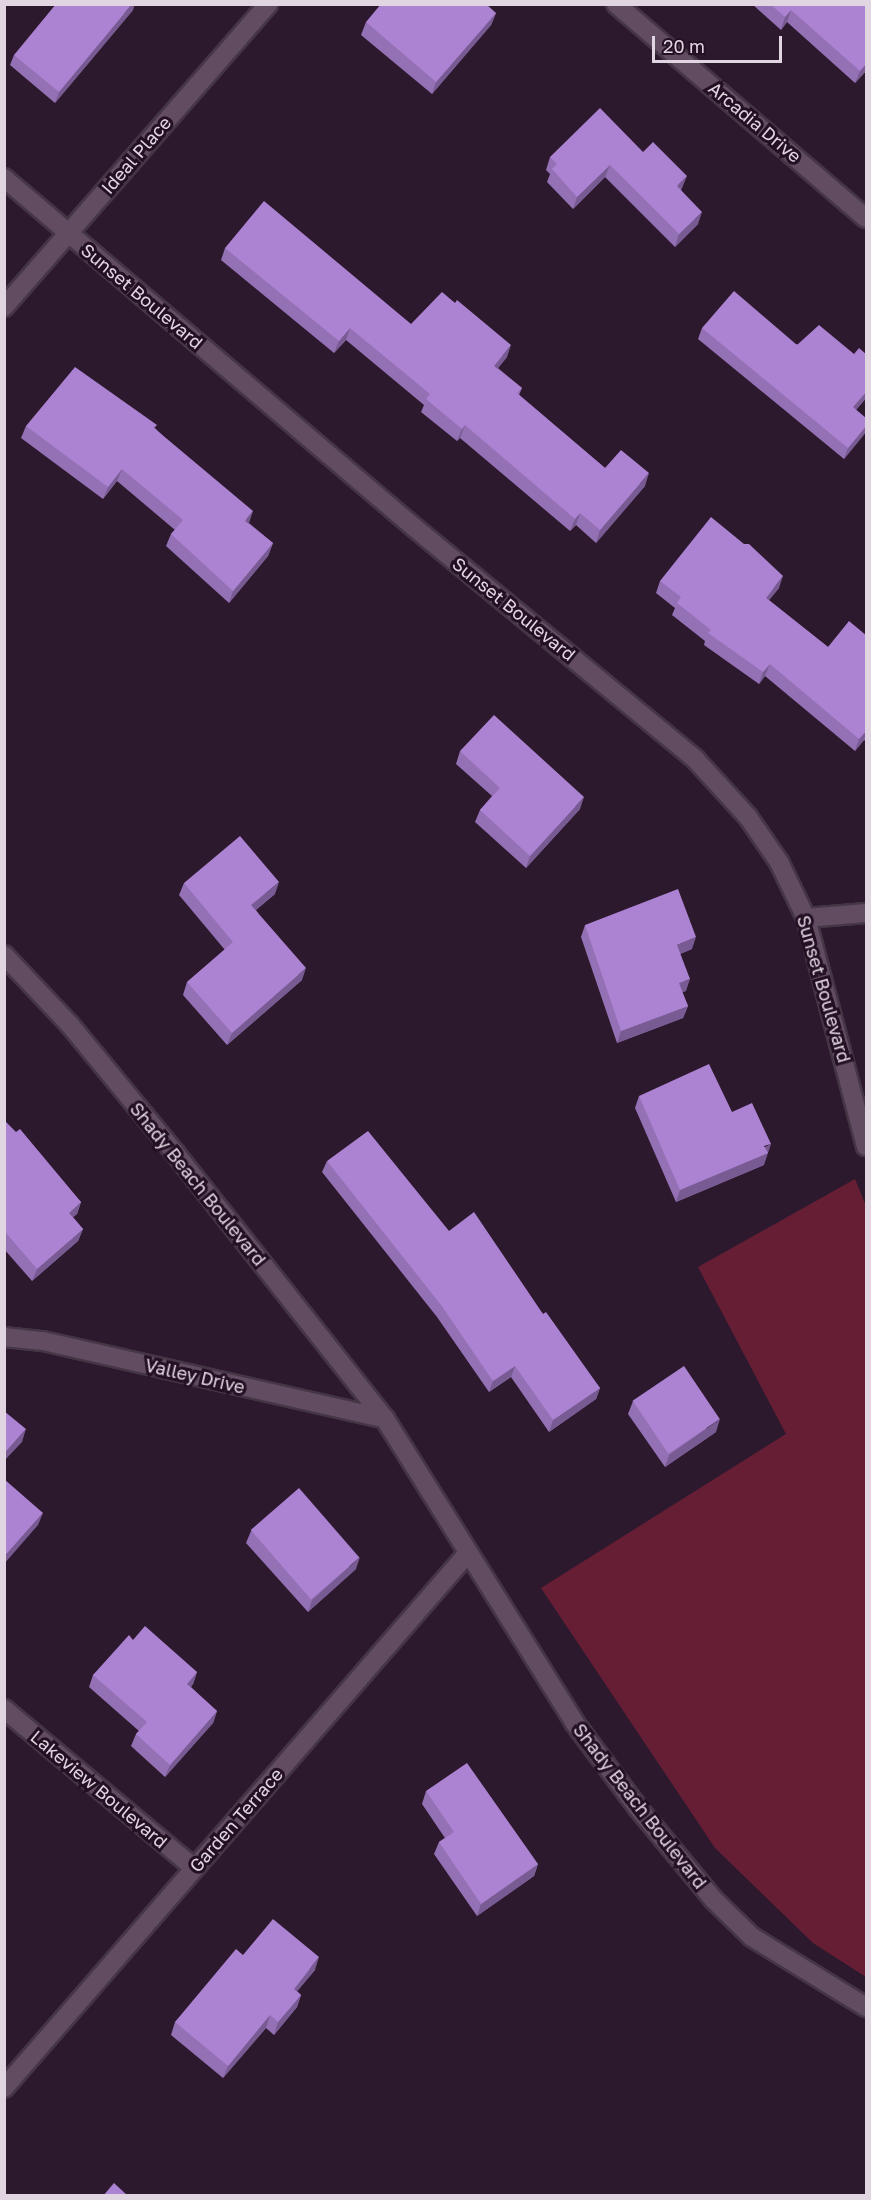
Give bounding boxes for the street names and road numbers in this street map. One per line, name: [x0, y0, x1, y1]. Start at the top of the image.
street label: Arcadia Drive: [704, 77, 806, 167]
street label: Ideal Place: [97, 112, 175, 198]
street label: Sunset Boulevard: [77, 239, 207, 353]
street label: Sunset Boulevard: [448, 553, 580, 665]
street label: Sunset Boulevard: [793, 913, 855, 1065]
street label: Shady Beach Boulevard: [126, 1098, 270, 1270]
street label: Valley Drive: [143, 1354, 247, 1398]
street label: Shady Beach Boulevard: [569, 1719, 711, 1893]
street label: Lakeview Boulevard: [26, 1726, 172, 1852]
street label: Garden Terrace: [185, 1763, 287, 1877]

